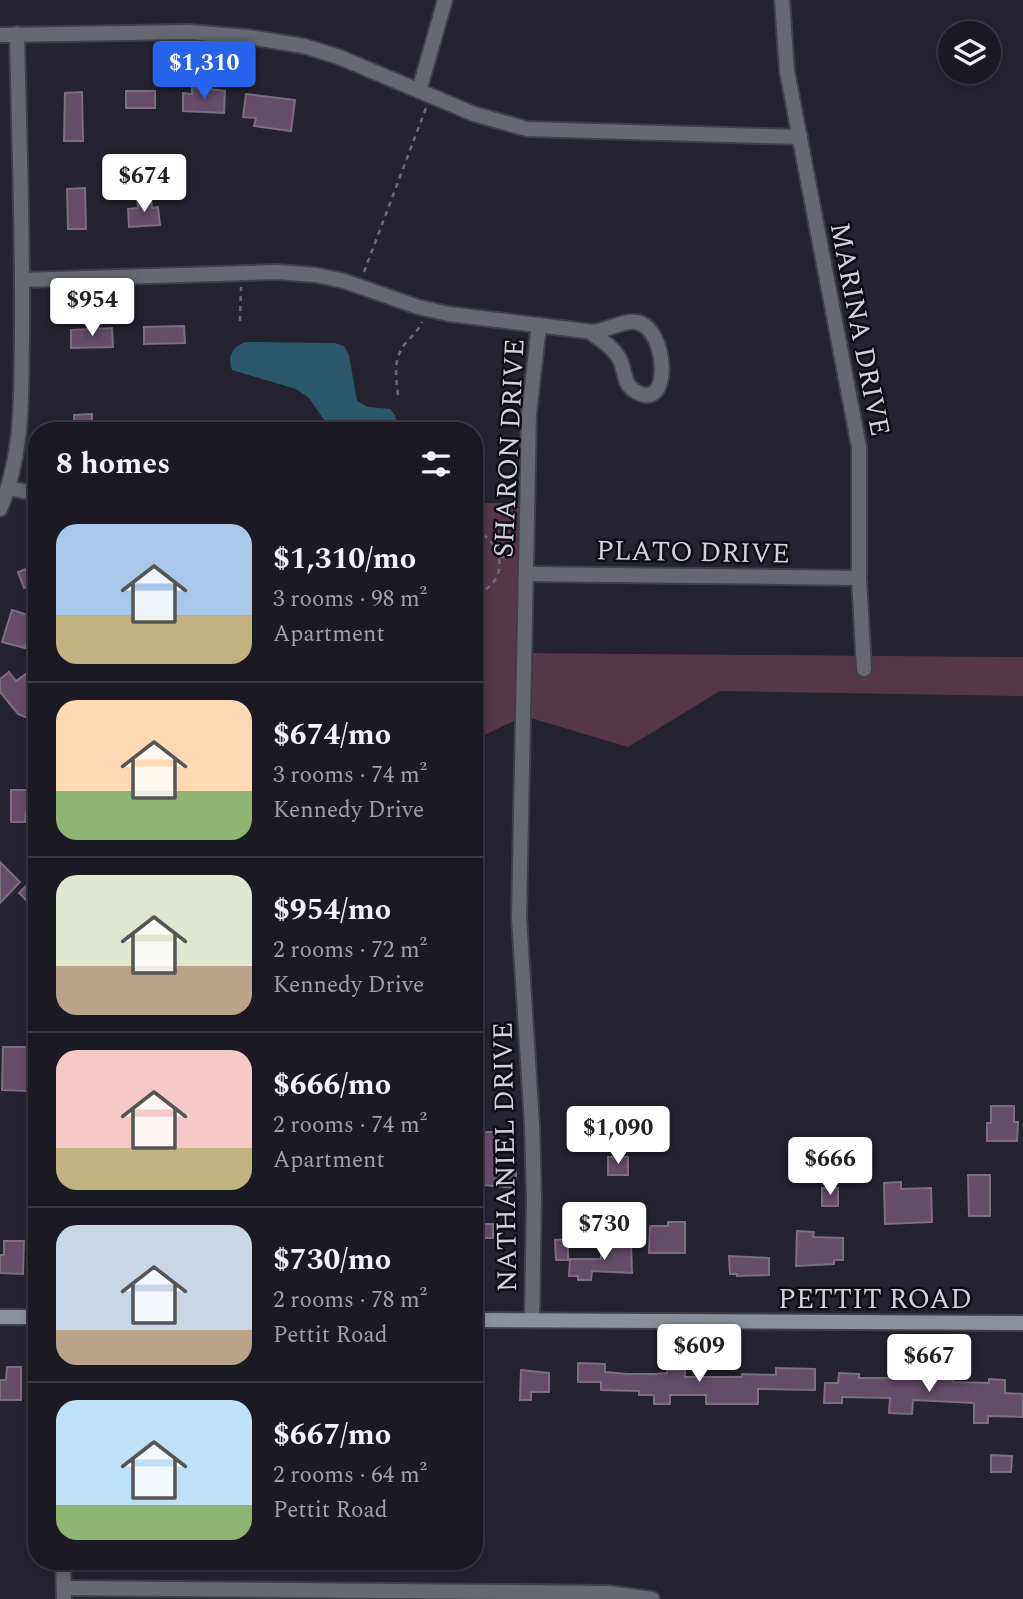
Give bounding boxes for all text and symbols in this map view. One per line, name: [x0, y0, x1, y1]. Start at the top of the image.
map controls: [938, 21, 1001, 84]
button: layers: [938, 21, 1001, 84]
pin: $1,310: [147, 42, 261, 101]
text: $1,310: [169, 46, 239, 81]
pin: $674: [103, 154, 185, 214]
text: $674: [118, 159, 170, 194]
street label: MARINA DRIVE: [818, 219, 901, 440]
pin: $954: [51, 278, 133, 338]
text: $954: [66, 283, 118, 318]
street label: SHARON DRIVE: [482, 338, 537, 559]
text: 8 homes: [56, 441, 170, 487]
icon: filters: [417, 445, 455, 483]
street label: PLATO DRIVE: [596, 529, 790, 576]
text: $1,310/mo: [273, 536, 416, 582]
icon: home: [112, 552, 196, 636]
text: 3 rooms · 98 m²: [273, 582, 427, 617]
text: Apartment: [273, 617, 385, 652]
text: $674/mo: [273, 712, 391, 758]
icon: home: [112, 728, 196, 812]
text: 3 rooms · 74 m²: [273, 758, 427, 793]
text: Kennedy Drive: [273, 793, 424, 828]
text: $954/mo: [273, 887, 391, 933]
icon: home: [112, 903, 196, 987]
text: 2 rooms · 72 m²: [273, 933, 427, 968]
text: Kennedy Drive: [273, 968, 424, 1003]
street label: NATHANIEL DRIVE: [482, 1021, 529, 1292]
text: $666/mo: [273, 1062, 391, 1108]
icon: home: [112, 1078, 196, 1162]
pin: $1,090: [561, 1106, 675, 1166]
text: 2 rooms · 74 m²: [273, 1108, 427, 1143]
text: $1,090: [583, 1111, 653, 1146]
pin: $666: [789, 1138, 871, 1197]
text: $666: [804, 1142, 856, 1177]
text: Apartment: [273, 1143, 385, 1178]
pin: $730: [563, 1202, 645, 1262]
text: $730: [578, 1207, 630, 1242]
text: $730/mo: [273, 1237, 391, 1283]
icon: home: [112, 1253, 196, 1337]
street label: PETTIT ROAD: [778, 1278, 972, 1321]
text: 2 rooms · 78 m²: [273, 1283, 427, 1318]
text: Pettit Road: [273, 1318, 388, 1353]
pin: $609: [658, 1324, 740, 1384]
text: $609: [673, 1329, 725, 1364]
pin: $667: [888, 1334, 970, 1394]
text: $667: [903, 1339, 955, 1374]
text: $667/mo: [273, 1412, 391, 1458]
icon: home: [112, 1428, 196, 1512]
text: 2 rooms · 64 m²: [273, 1458, 427, 1493]
text: Pettit Road: [273, 1493, 388, 1528]

